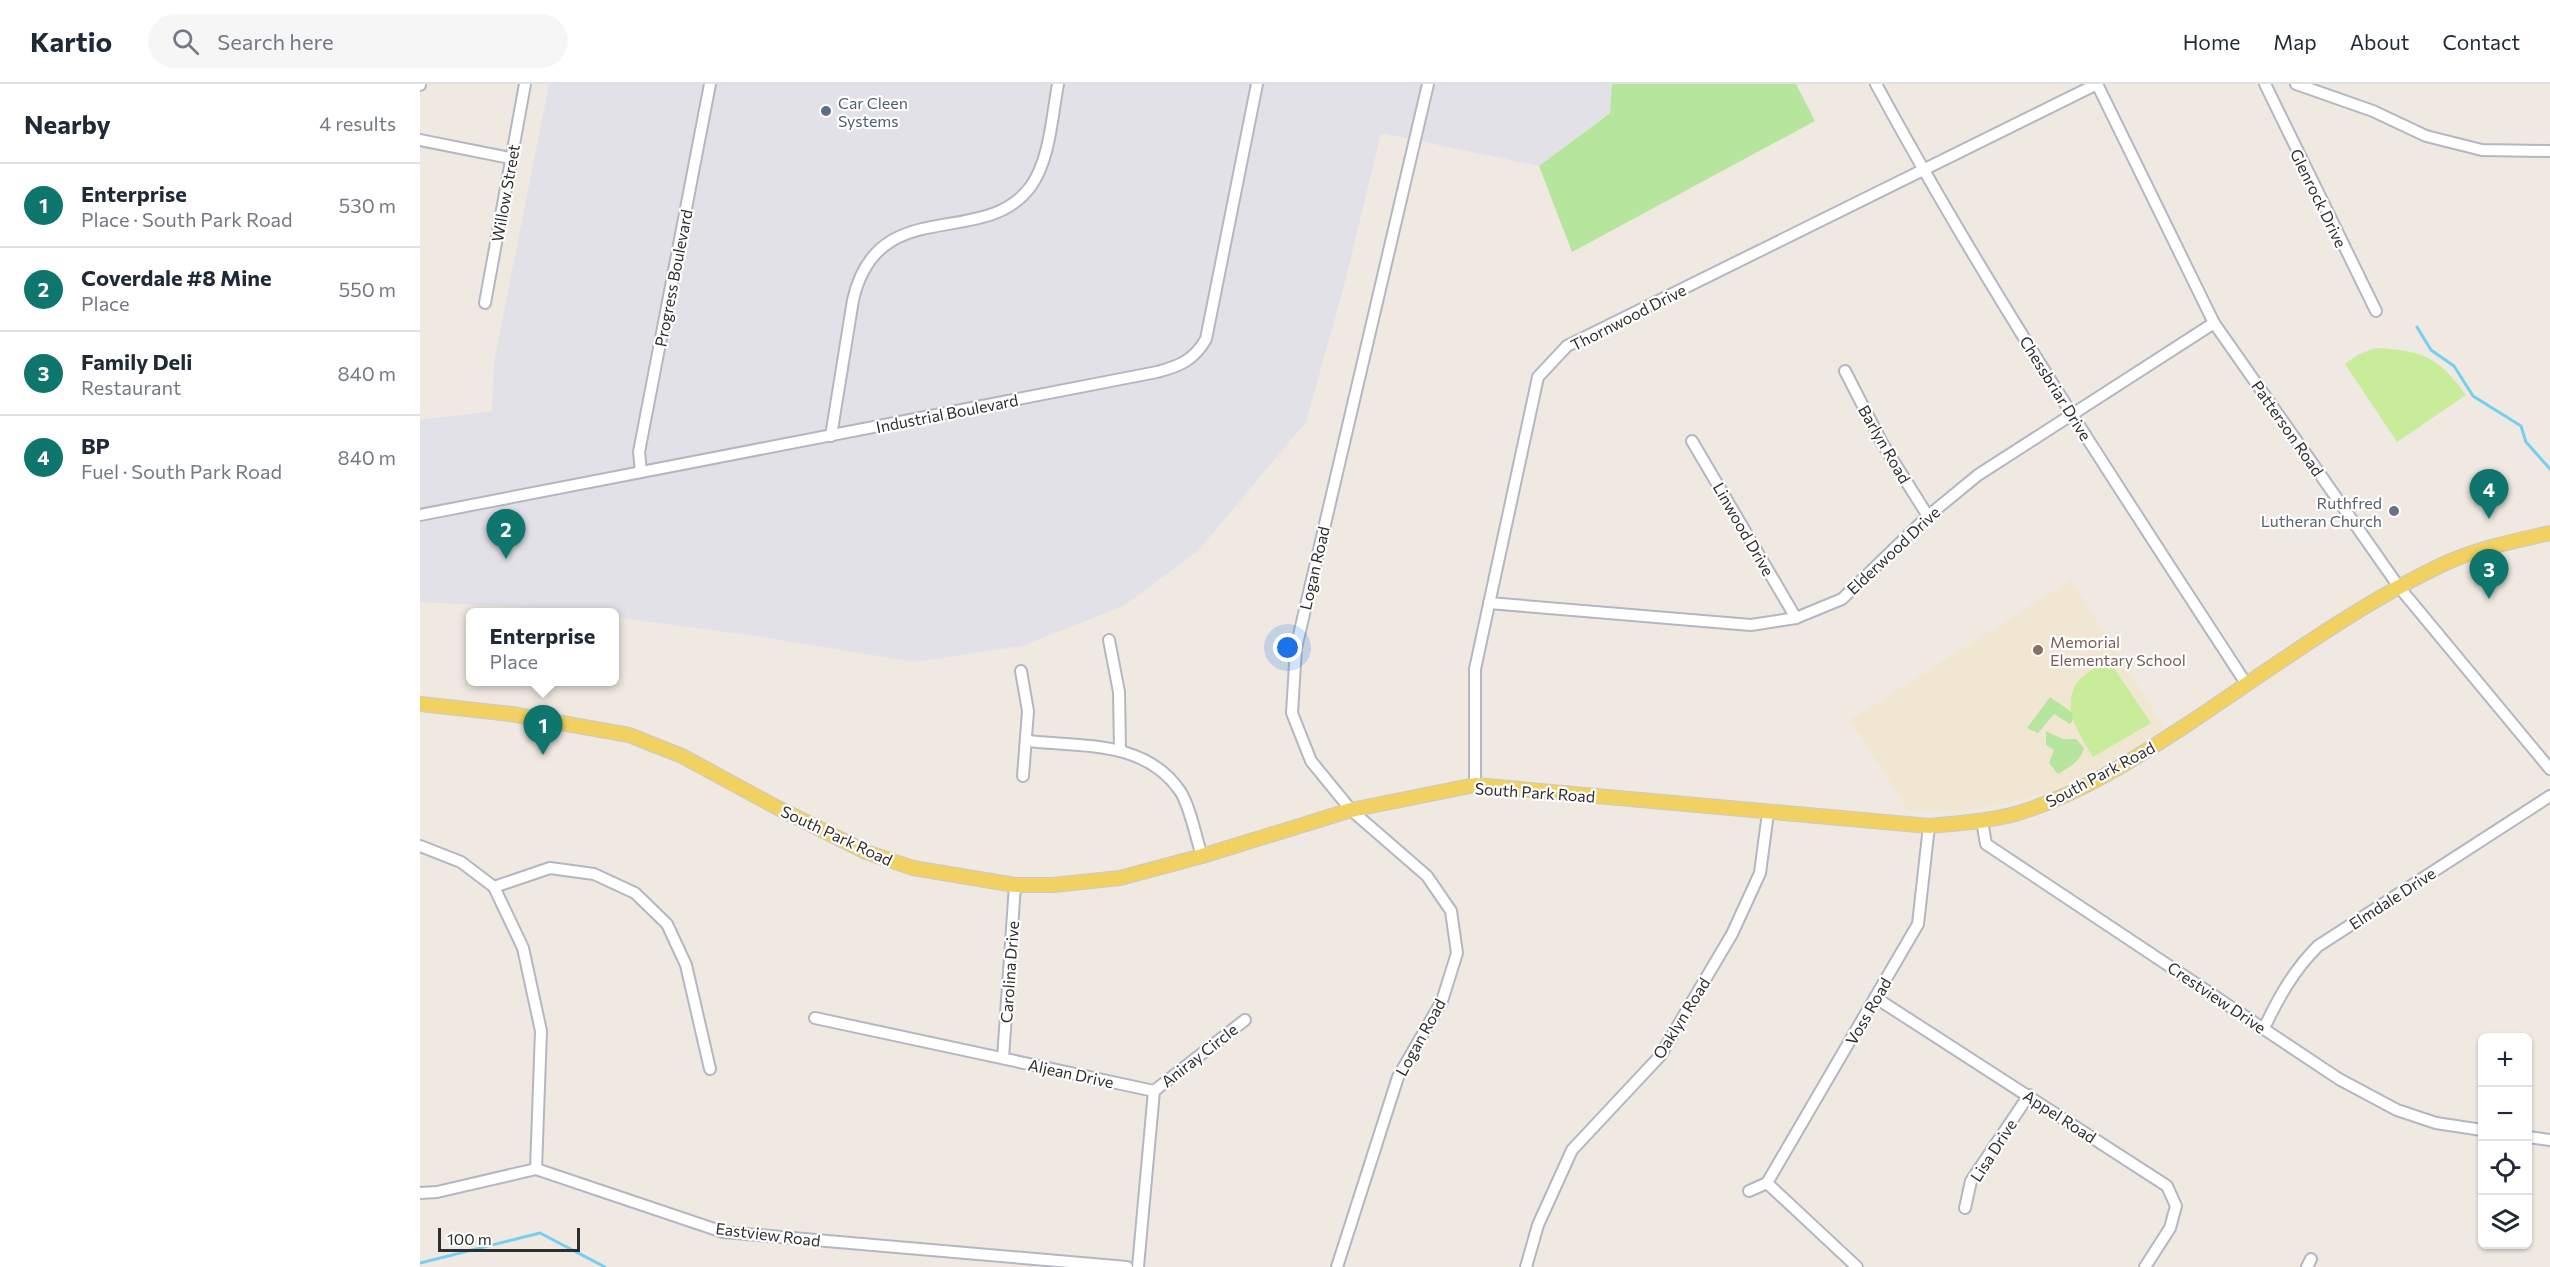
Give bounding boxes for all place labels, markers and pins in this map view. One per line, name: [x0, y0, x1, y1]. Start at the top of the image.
place label: Car Cleen Systems: [838, 93, 908, 130]
marker: Car Cleen Systems: [819, 104, 833, 118]
pin: 4: [2470, 470, 2508, 519]
place label: Ruthfred Lutheran Church: [2261, 493, 2382, 530]
marker: Ruthfred Lutheran Church: [2387, 504, 2401, 518]
pin: 2: [486, 510, 526, 559]
pin: 3: [2470, 550, 2508, 599]
place label: Memorial Elementary School: [2050, 632, 2186, 669]
marker: Memorial Elementary School: [2031, 643, 2045, 657]
pin: 1: [524, 706, 562, 755]

